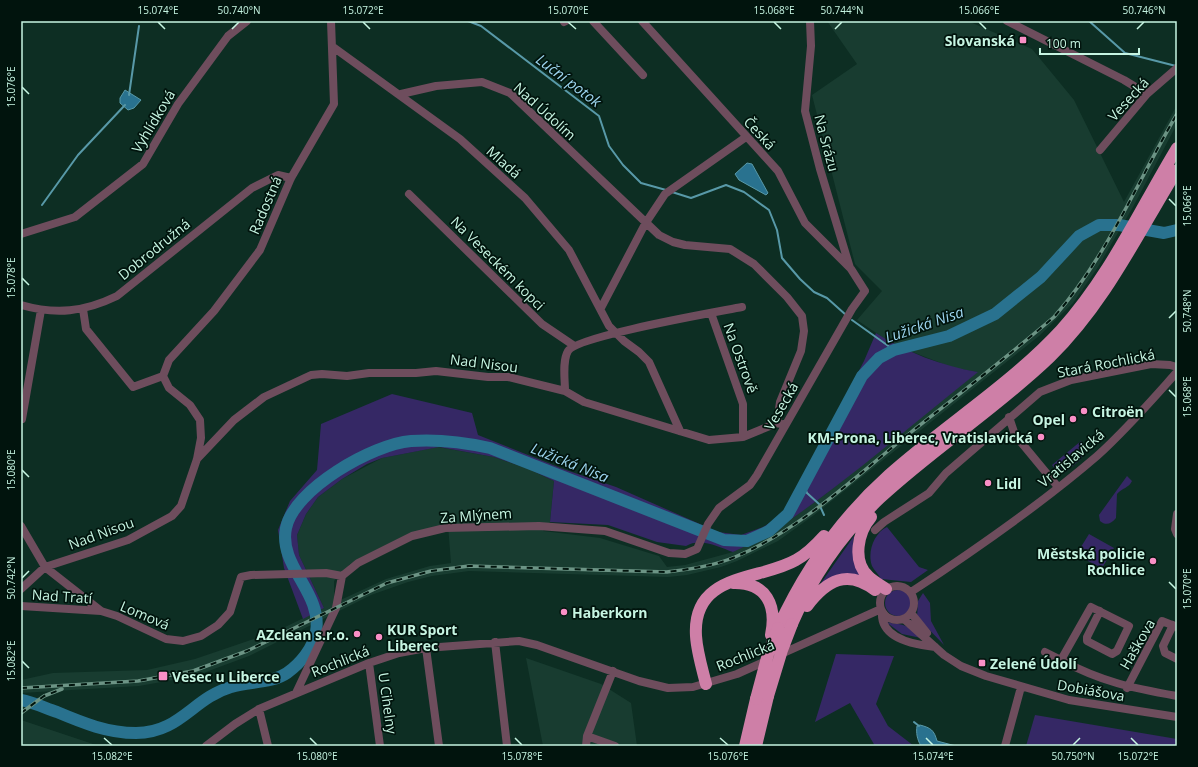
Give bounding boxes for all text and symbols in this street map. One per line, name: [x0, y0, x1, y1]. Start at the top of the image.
text: 15.074°E: [137, 3, 179, 17]
text: 50.740°N: [217, 3, 261, 17]
text: 15.072°E: [342, 3, 384, 17]
text: 15.070°E: [547, 3, 589, 17]
text: 15.068°E: [753, 3, 795, 17]
text: 50.744°N: [820, 3, 864, 17]
text: 15.066°E: [958, 3, 1000, 17]
text: 50.746°N: [1122, 3, 1166, 17]
scale bar: [1040, 30, 1139, 56]
place label: Slovanská: [945, 31, 1015, 50]
marker: Slovanská: [1018, 35, 1028, 45]
text: 100 m: [1046, 35, 1081, 52]
water label: Luční potok: [532, 49, 606, 111]
text: 15.076°E: [4, 66, 18, 108]
street label: Vesecká: [1103, 73, 1153, 125]
street label: Nad Údolím: [510, 78, 580, 144]
street label: Vyhlídková: [127, 86, 179, 156]
street label: Česká: [740, 112, 780, 154]
street label: Na Srázu: [810, 112, 844, 174]
street label: Mladá: [483, 141, 525, 183]
street label: Radostná: [244, 173, 286, 237]
text: 15.066°E: [1180, 185, 1194, 227]
street label: Na Veseckém kopci: [447, 212, 549, 314]
street label: Dobrodružná: [114, 214, 194, 284]
text: 15.078°E: [4, 257, 18, 299]
text: 50.748°N: [1180, 289, 1194, 333]
water label: Lužická Nisa: [882, 301, 967, 347]
street label: Na Ostrově: [720, 320, 763, 396]
street label: Stará Rochlická: [1056, 344, 1156, 382]
street label: Nad Nisou: [449, 349, 519, 377]
text: 15.068°E: [1180, 376, 1194, 418]
street label: Vesecká: [760, 378, 802, 434]
place label: Citroën: [1092, 402, 1144, 421]
marker: Citroën: [1079, 406, 1089, 416]
place label: Opel: [1032, 410, 1065, 429]
marker: Opel: [1068, 414, 1078, 424]
street label: Vratislavická: [1034, 425, 1108, 491]
place label: KM-Prona, Liberec, Vratislavická: [808, 428, 1033, 447]
marker: KM-Prona, Liberec, Vratislavická: [1036, 432, 1046, 442]
water label: Lužická Nisa: [528, 437, 612, 487]
text: 15.080°E: [4, 449, 18, 491]
place label: Lidl: [996, 474, 1021, 493]
marker: Lidl: [983, 478, 993, 488]
street label: Za Mlýnem: [439, 503, 513, 527]
street label: Nad Nisou: [66, 512, 136, 554]
place label: Městská policie Rochlice: [1037, 544, 1145, 579]
text: 50.742°N: [4, 556, 18, 600]
marker: Městská policie Rochlice: [1148, 556, 1158, 566]
text: 15.070°E: [1180, 568, 1194, 610]
street label: Nad Tratí: [31, 584, 93, 608]
street label: Lomová: [117, 596, 173, 634]
place label: Haberkorn: [572, 603, 648, 622]
marker: Haberkorn: [559, 607, 569, 617]
street label: Haškova: [1115, 615, 1159, 673]
place label: KUR Sport Liberec: [387, 620, 457, 655]
place label: AZclean s.r.o.: [256, 625, 349, 644]
marker: AZclean s.r.o.: [352, 629, 362, 639]
marker: KUR Sport Liberec: [374, 632, 384, 642]
street label: Rochlická: [713, 635, 777, 675]
text: 15.082°E: [4, 640, 18, 682]
street label: Rochlická: [308, 641, 372, 681]
place label: Zelené Údolí: [990, 654, 1077, 673]
marker: Zelené Údolí: [977, 658, 987, 668]
place label: Vesec u Liberce: [172, 667, 279, 686]
marker: Vesec u Liberce: [157, 670, 169, 682]
street label: U Cihelny: [374, 671, 402, 736]
street label: Dobiášova: [1056, 675, 1126, 705]
text: 15.082°E: [91, 749, 133, 763]
text: 15.080°E: [296, 749, 338, 763]
text: 15.078°E: [501, 749, 543, 763]
text: 15.076°E: [707, 749, 749, 763]
text: 15.074°E: [912, 749, 954, 763]
text: 50.750°N: [1051, 749, 1095, 763]
text: 15.072°E: [1117, 749, 1159, 763]

